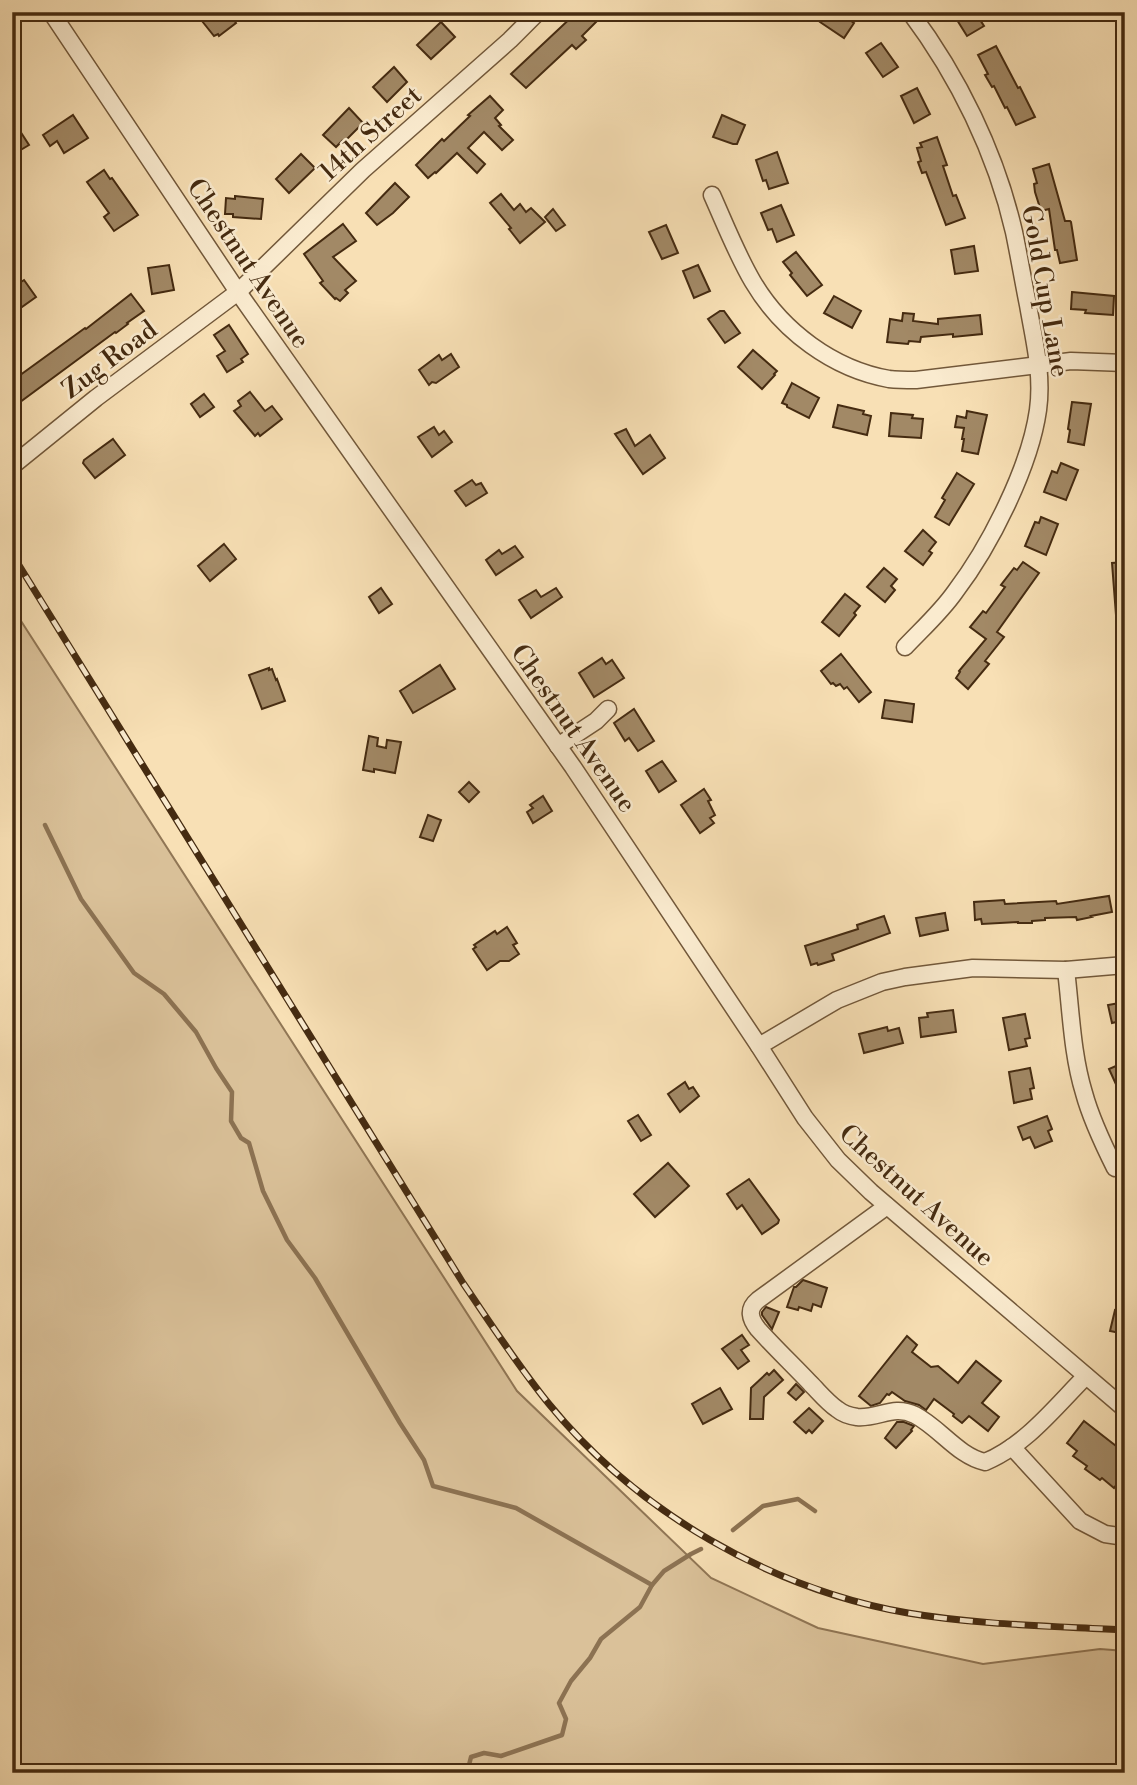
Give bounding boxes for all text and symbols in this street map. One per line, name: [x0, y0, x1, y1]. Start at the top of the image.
street label: 14th Street: [313, 79, 428, 188]
street label: Chestnut Avenue: [180, 173, 317, 355]
street label: Gold Cup Lane: [1014, 203, 1076, 379]
street label: Zug Road: [56, 314, 164, 406]
street label: Chestnut Avenue: [503, 638, 643, 819]
street label: Chestnut Avenue: [832, 1118, 1001, 1274]

